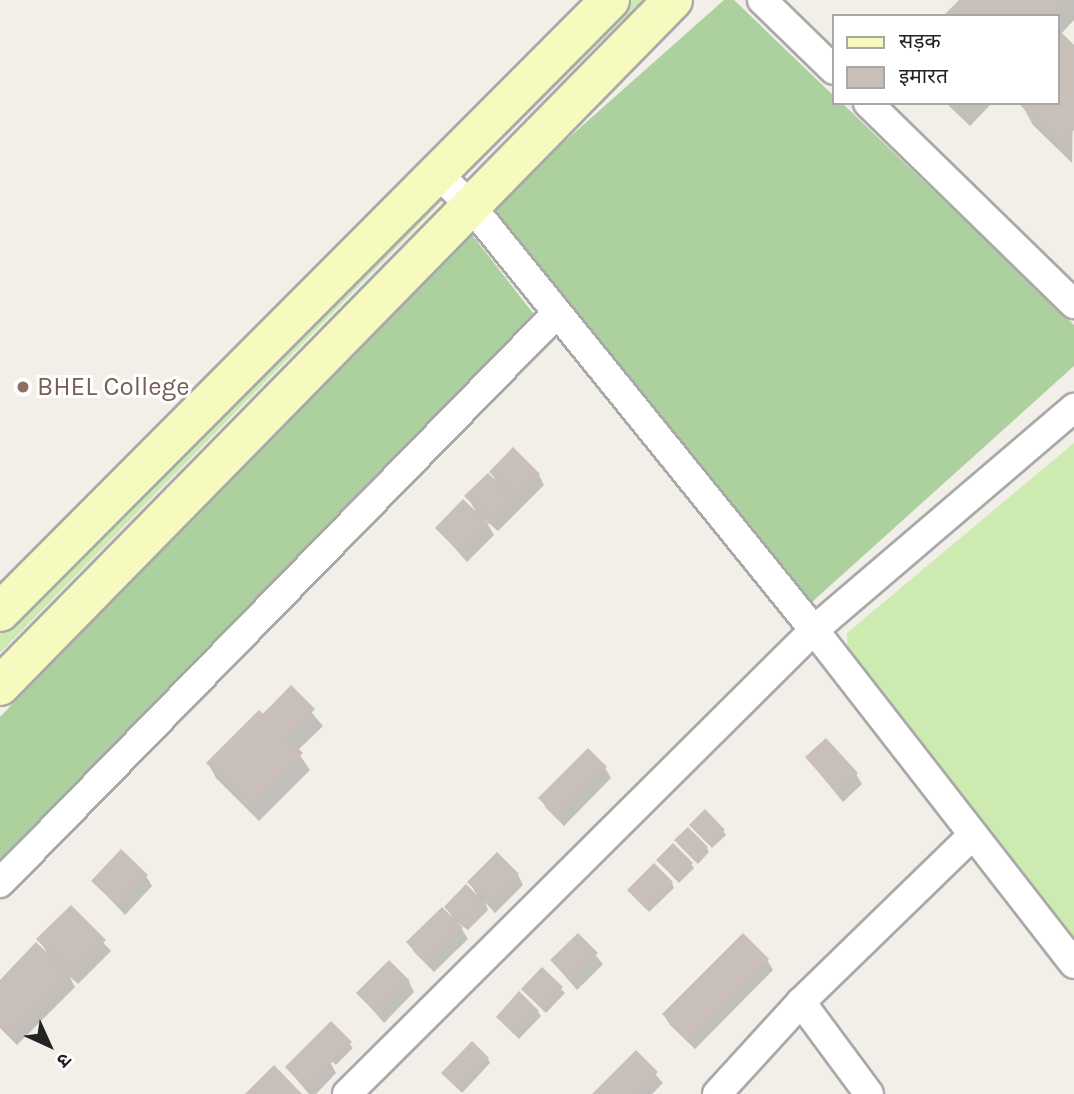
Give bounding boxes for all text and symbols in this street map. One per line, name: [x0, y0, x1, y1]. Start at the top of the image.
legend: [832, 14, 1060, 105]
text: सड़क: [899, 29, 941, 53]
text: इमारत: [899, 64, 948, 88]
place label: BHEL College: [37, 371, 190, 403]
marker: BHEL College: [15, 379, 31, 395]
north arrow: [14, 1010, 84, 1080]
text: उ: [52, 1048, 76, 1072]

